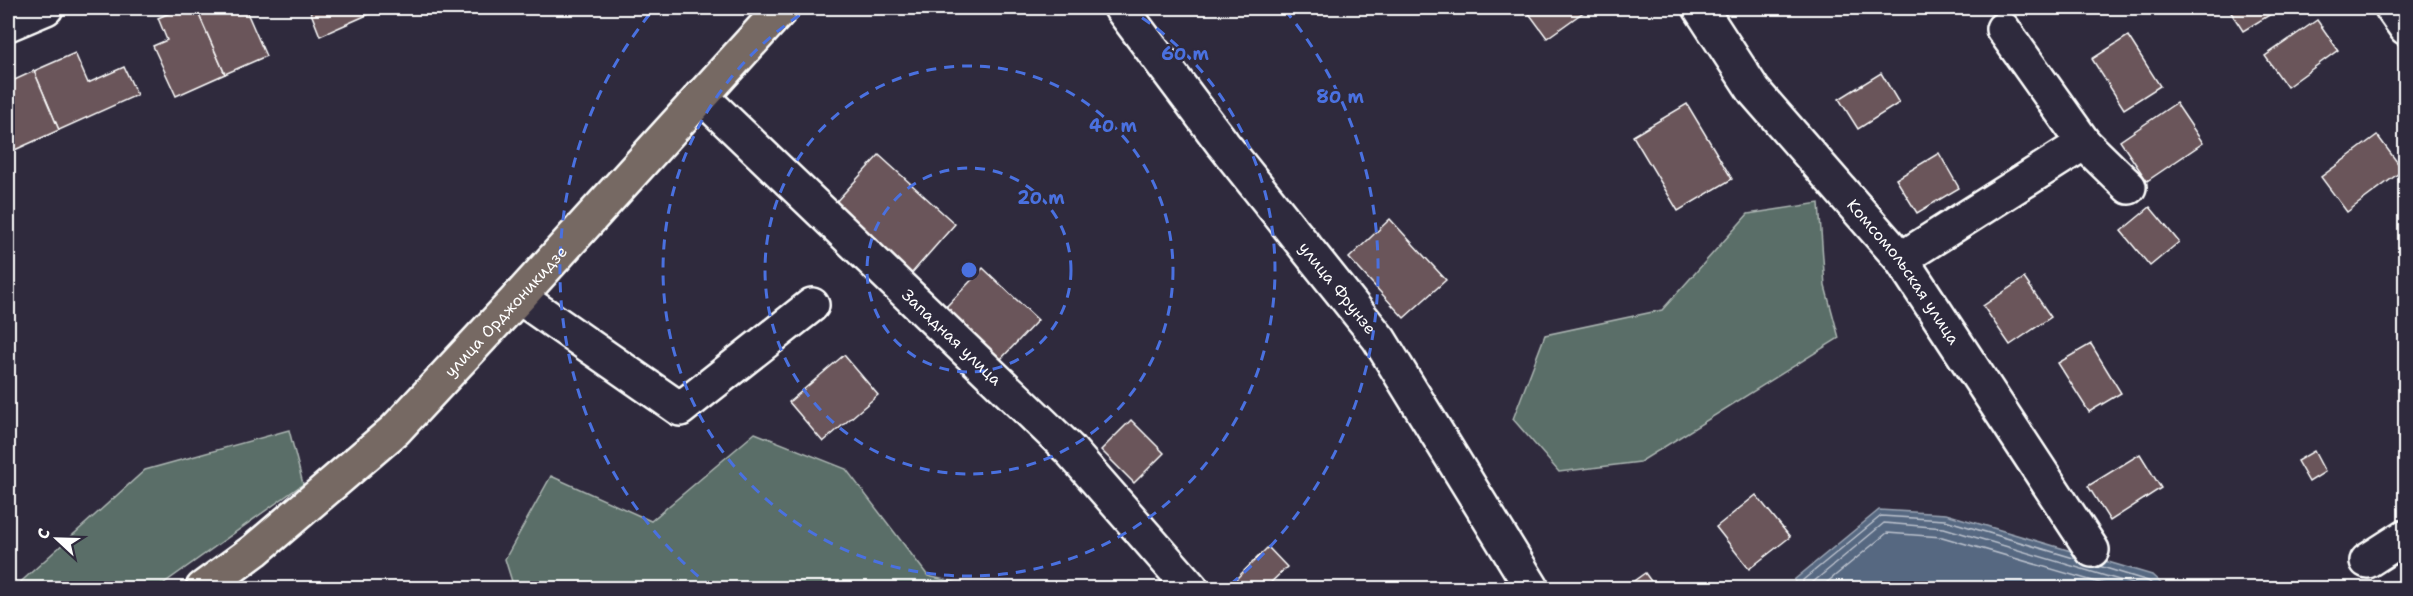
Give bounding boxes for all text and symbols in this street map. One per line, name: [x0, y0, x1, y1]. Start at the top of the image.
text: 60 m: [1161, 42, 1209, 66]
text: 80 m: [1316, 85, 1364, 109]
text: 40 m: [1089, 114, 1137, 138]
text: 20 m: [1017, 186, 1065, 210]
street label: Комсомольская улица: [1843, 194, 1965, 348]
street label: улица Фрунзе: [1295, 237, 1381, 338]
street label: улица Орджоникидзе: [439, 241, 571, 381]
centre of rings: [959, 260, 979, 280]
street label: Западная улица: [898, 284, 1007, 390]
north arrow: [27, 509, 87, 569]
text: С: [32, 525, 55, 542]

